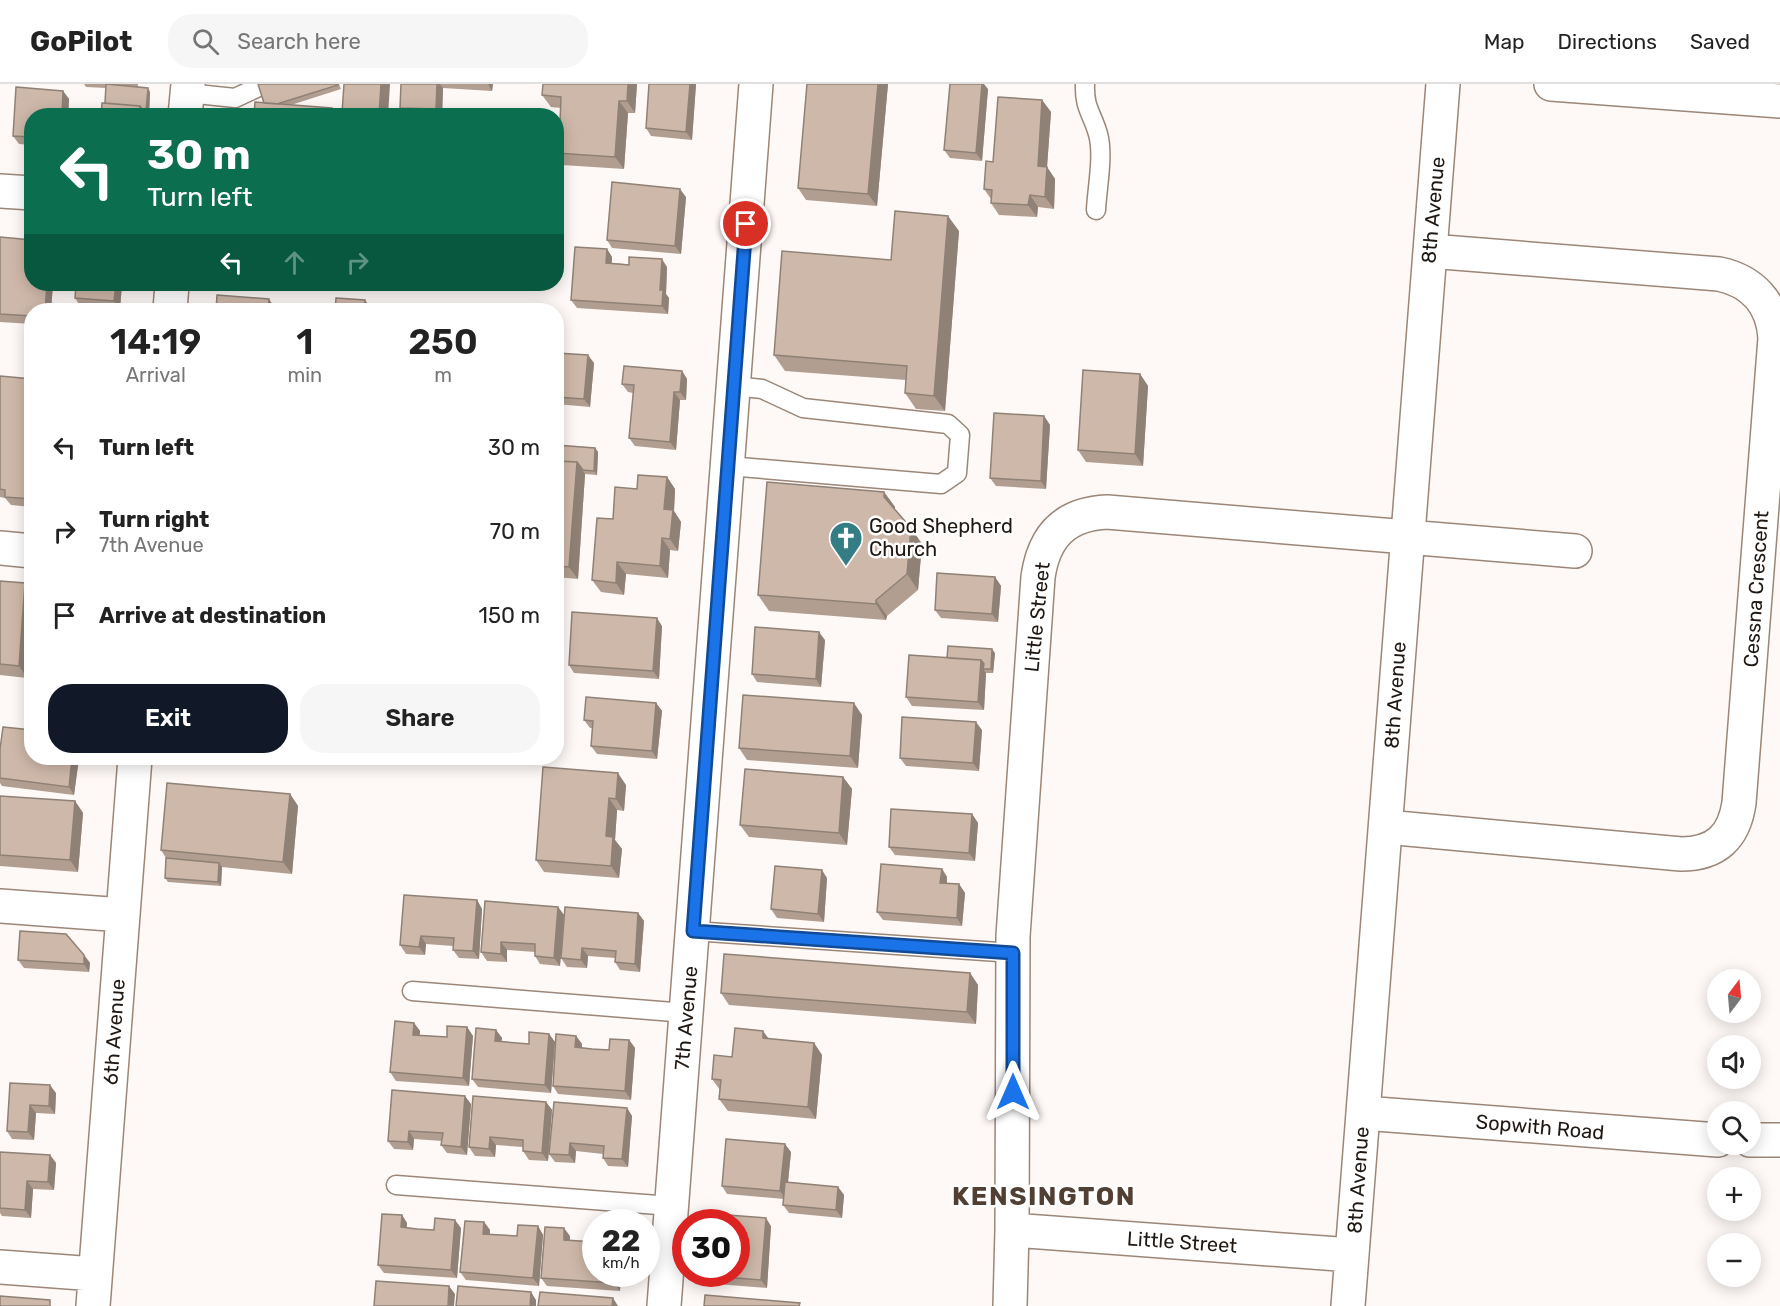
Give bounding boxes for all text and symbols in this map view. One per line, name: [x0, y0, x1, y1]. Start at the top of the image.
search box: [168, 14, 588, 68]
text: GoPilot: [30, 25, 132, 58]
icon: search: [189, 25, 222, 58]
text: Search here: [237, 28, 361, 55]
text: Map: [1484, 29, 1525, 54]
text: Directions: [1558, 29, 1657, 54]
text: Saved: [1690, 29, 1750, 54]
text: 30 m: [147, 130, 251, 180]
icon: left: [48, 132, 126, 210]
street label: 8th Avenue: [1416, 156, 1450, 264]
text: Turn left: [147, 181, 252, 213]
pin: [720, 198, 771, 249]
icon: arrive: [729, 207, 762, 240]
icon: left: [215, 246, 248, 279]
icon: ahead: [278, 246, 311, 279]
icon: right: [341, 246, 374, 279]
text: 14:19: [110, 320, 201, 363]
text: 1: [296, 320, 313, 363]
text: 250: [408, 320, 478, 363]
text: Arrival: [126, 363, 186, 387]
text: min: [287, 363, 322, 387]
text: m: [434, 363, 452, 387]
icon: left: [48, 431, 81, 464]
text: Turn left: [99, 434, 194, 461]
text: 30 m: [488, 434, 540, 461]
text: Turn right: [99, 506, 209, 533]
street label: Cessna Crescent: [1739, 510, 1773, 668]
place label: Good Shepherd Church: [869, 514, 1013, 561]
icon: right: [48, 515, 81, 548]
text: 70 m: [490, 518, 540, 545]
church icon: Good Shepherd Church: [828, 520, 864, 567]
text: 7th Avenue: [99, 533, 204, 557]
street label: Little Street: [1019, 561, 1055, 673]
icon: arrive: [48, 599, 81, 632]
text: Arrive at destination: [99, 602, 326, 629]
text: 150 m: [479, 602, 540, 629]
street label: 8th Avenue: [1379, 641, 1411, 749]
button: Exit: [48, 684, 288, 753]
button: Share: [300, 684, 540, 753]
street label: 7th Avenue: [669, 965, 703, 1071]
north arrow: [1707, 969, 1761, 1023]
map controls: [1707, 969, 1761, 1287]
street label: 6th Avenue: [98, 978, 130, 1086]
button: sound: [1707, 1035, 1761, 1089]
position arrow: [981, 1060, 1045, 1124]
button: search: [1707, 1101, 1761, 1155]
street label: Sopwith Road: [1475, 1109, 1605, 1145]
street label: 8th Avenue: [1342, 1126, 1374, 1234]
button: +: [1707, 1167, 1761, 1221]
district label: KENSINGTON: [952, 1181, 1136, 1212]
speed limit sign: 30: [672, 1209, 750, 1287]
text: 22: [602, 1223, 641, 1259]
street label: Little Street: [1126, 1226, 1238, 1258]
button: −: [1707, 1233, 1761, 1287]
text: km/h: [602, 1254, 640, 1272]

